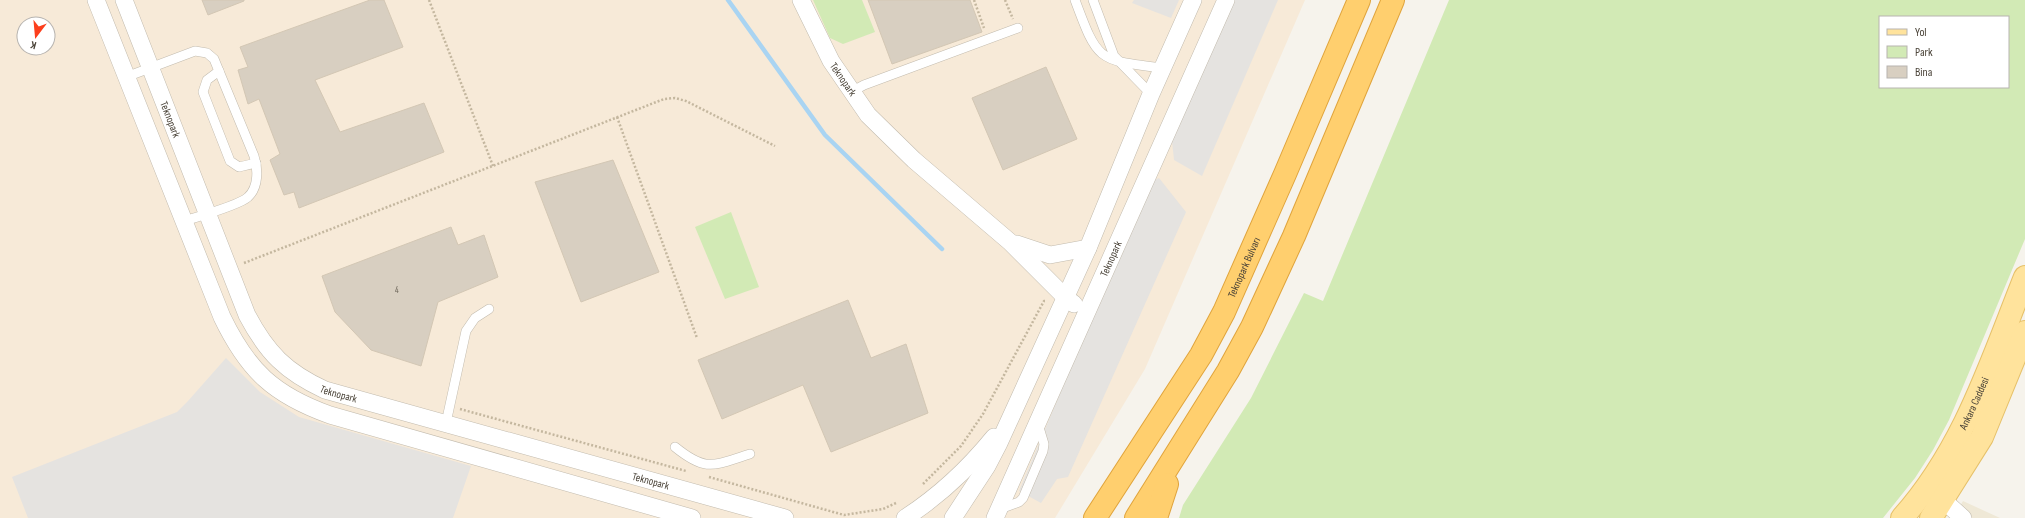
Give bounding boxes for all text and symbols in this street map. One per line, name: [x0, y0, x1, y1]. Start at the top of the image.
north arrow: [16, 16, 56, 56]
legend: [1879, 16, 2009, 88]
text: Yol: [1915, 25, 1927, 40]
text: K: [28, 38, 38, 52]
text: Park: [1915, 45, 1933, 60]
street label: Teknopark: [827, 60, 860, 99]
text: Bina: [1915, 65, 1933, 80]
street label: Teknopark: [157, 99, 183, 140]
street label: Teknopark Bulvarı: [1225, 235, 1263, 300]
street label: Teknopark: [1097, 238, 1125, 279]
house number: 4: [395, 285, 399, 296]
street label: Ankara Caddesi: [1956, 375, 1992, 433]
street label: Teknopark: [318, 383, 359, 406]
street label: Teknopark: [631, 470, 671, 493]

